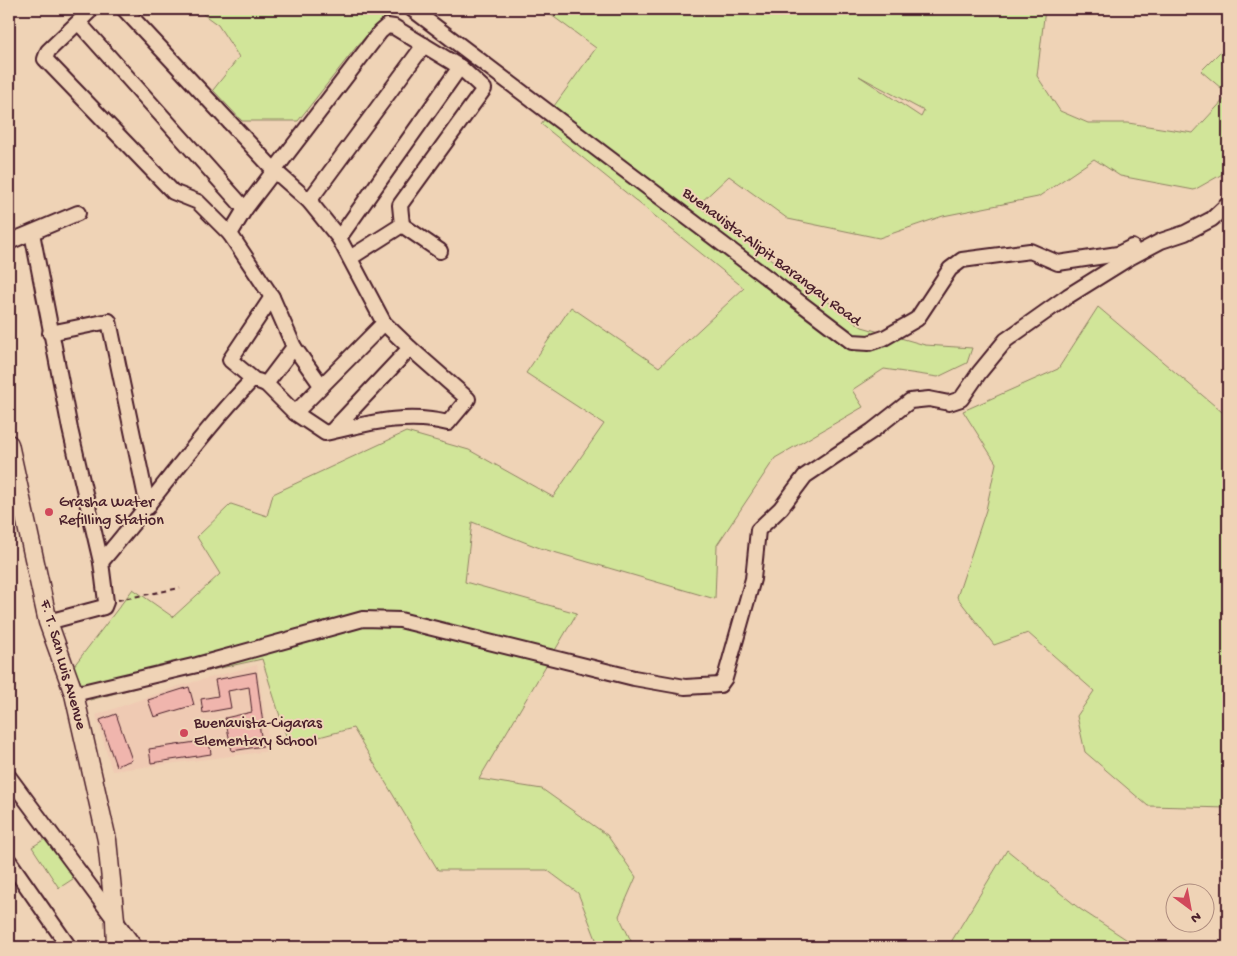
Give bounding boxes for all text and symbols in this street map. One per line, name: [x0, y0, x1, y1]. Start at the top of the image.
street label: Buenavista-Alipit Barangay Road: [677, 184, 866, 333]
place label: Grasha Water Refilling Station: [59, 494, 164, 531]
marker: Grasha Water Refilling Station: [43, 506, 55, 518]
street label: F. T. San Luis Avenue: [34, 597, 90, 733]
place label: Buenavista-Cigaras Elementary School: [193, 715, 323, 752]
marker: Buenavista-Cigaras Elementary School: [178, 727, 190, 739]
north arrow: [1164, 884, 1214, 934]
text: N: [1187, 907, 1204, 927]

